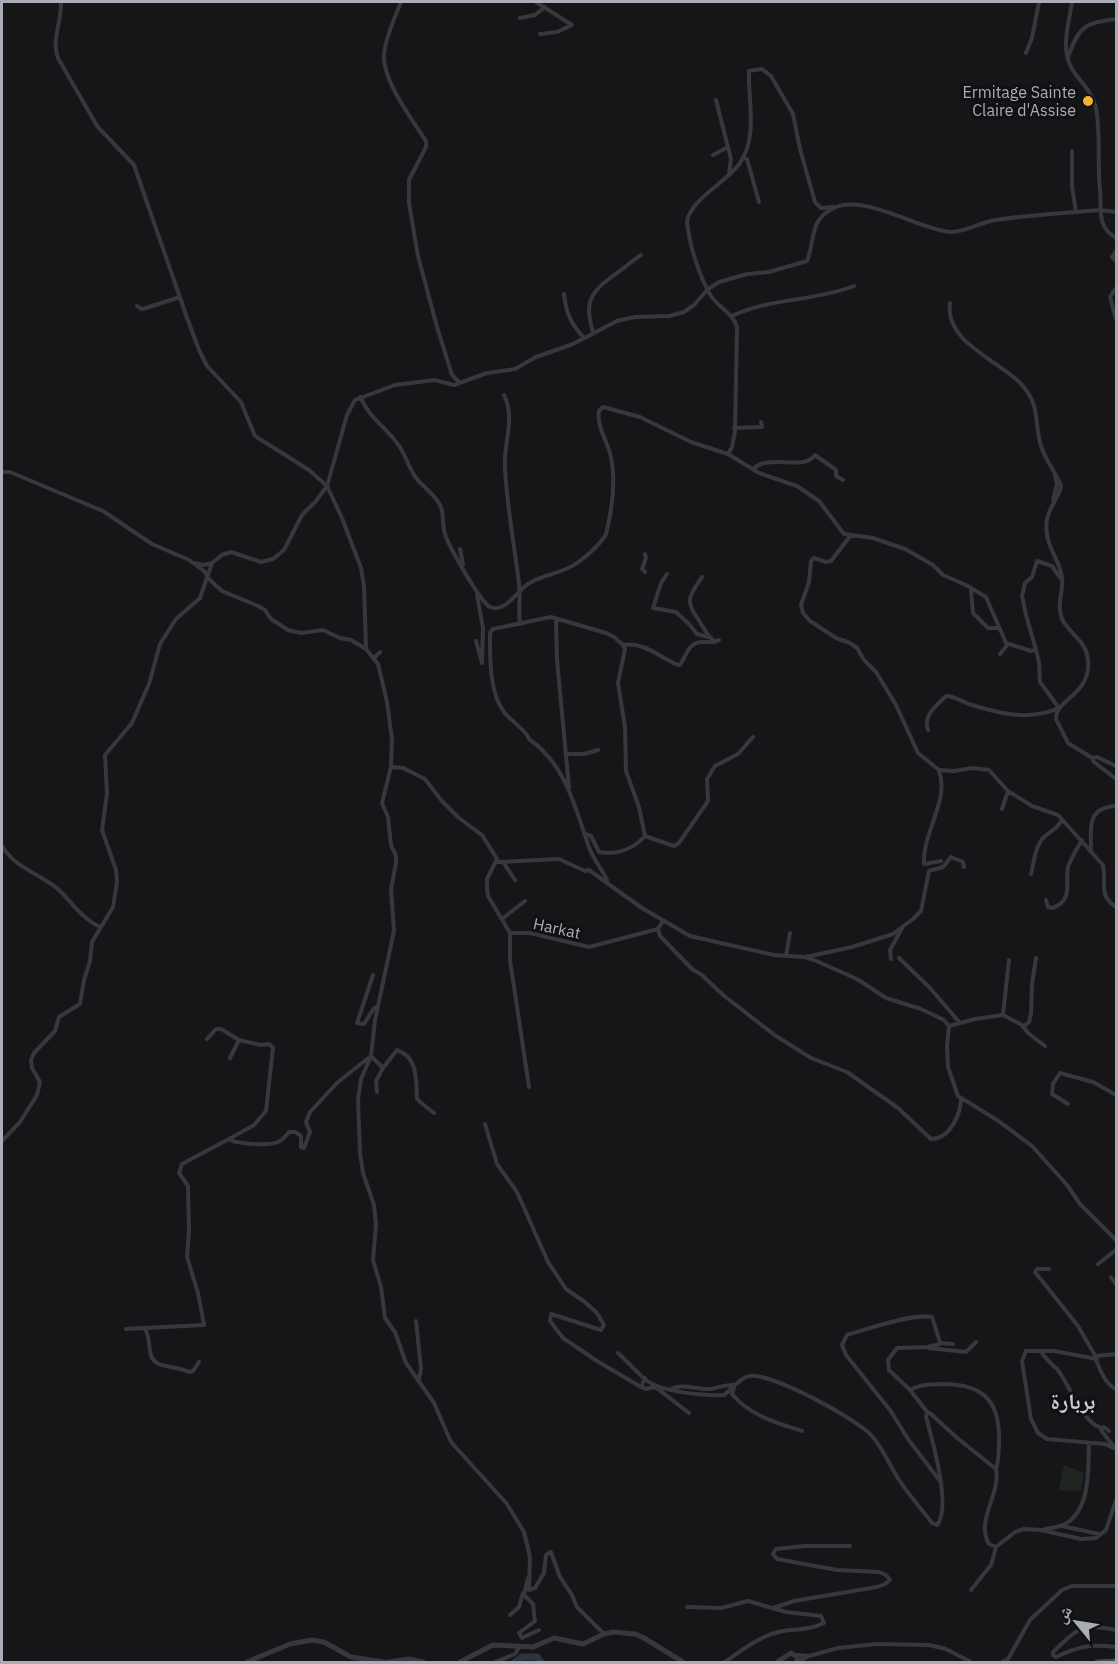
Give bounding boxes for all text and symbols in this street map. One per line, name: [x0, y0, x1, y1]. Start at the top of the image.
place label: Ermitage Sainte Claire d'Assise: [962, 82, 1076, 120]
marker: Ermitage Sainte Claire d'Assise: [1081, 94, 1095, 108]
street label: Harkat: [531, 913, 583, 943]
district label: بربارة: [1051, 1386, 1095, 1415]
north arrow: [1046, 1592, 1106, 1652]
text: ش: [1050, 1602, 1076, 1627]

